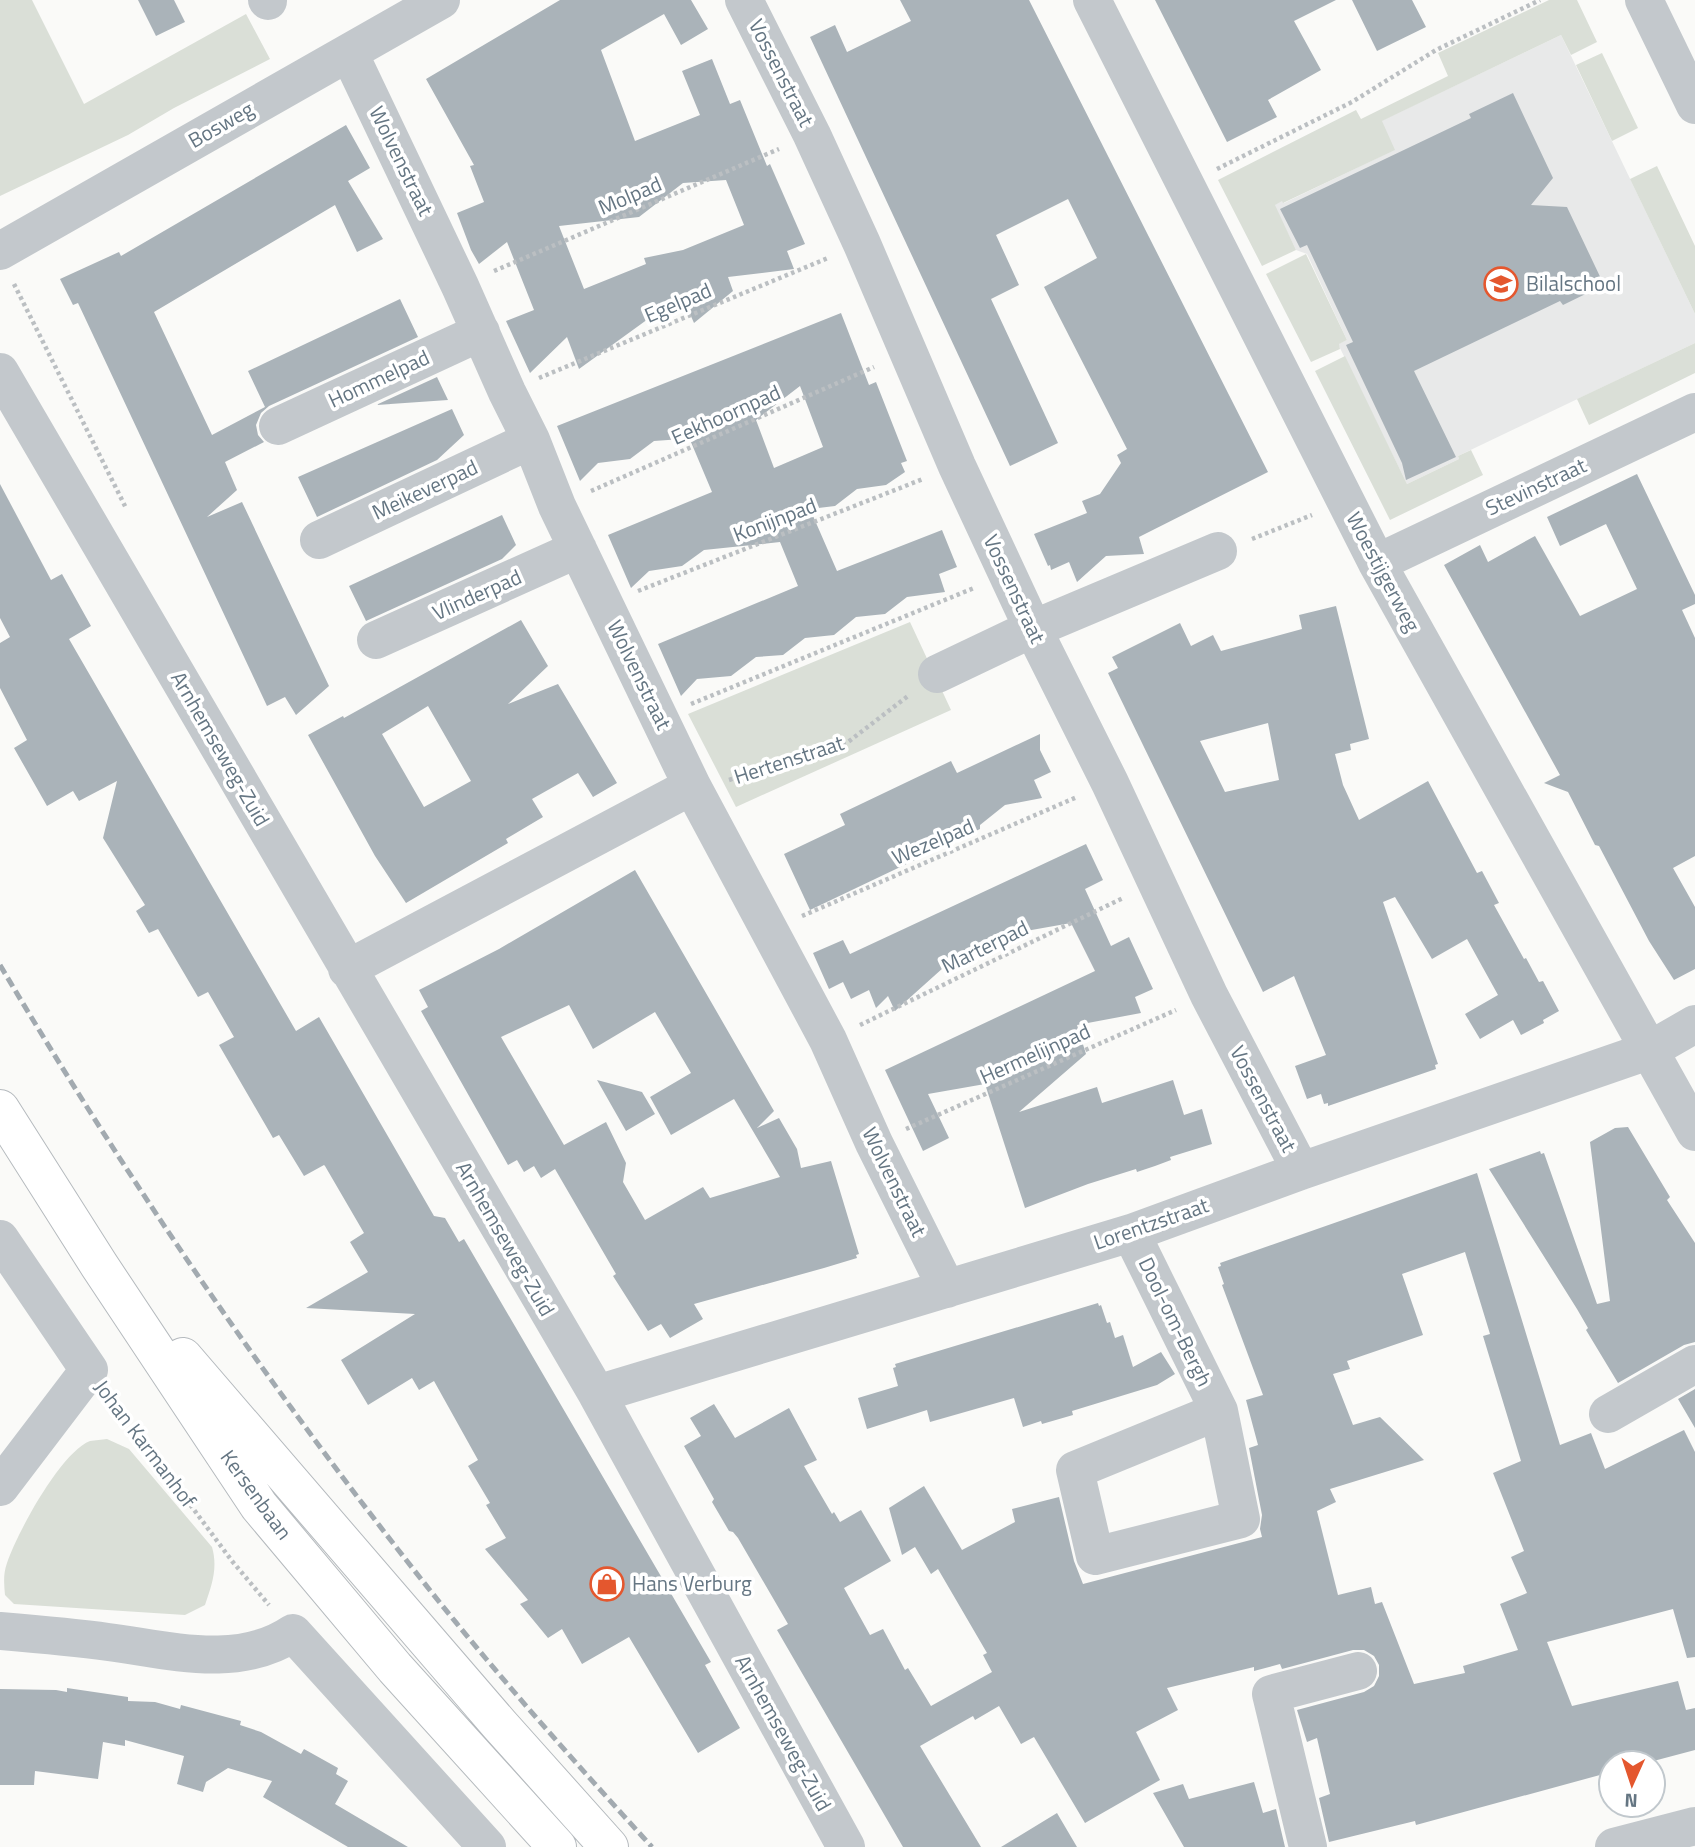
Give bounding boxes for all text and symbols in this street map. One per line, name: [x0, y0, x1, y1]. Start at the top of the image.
street label: Vossenstraat: [741, 13, 823, 132]
street label: Bosweg: [182, 92, 259, 156]
street label: Wolvenstraat: [361, 100, 443, 221]
street label: Molpad: [593, 167, 666, 223]
school or university icon: Bilalschool: [1482, 265, 1520, 303]
place label: Bilalschool: [1526, 267, 1621, 299]
street label: Egelpad: [639, 274, 716, 331]
street label: Hommelpad: [323, 341, 434, 416]
street label: Eekhoornpad: [666, 376, 785, 452]
street label: Stevinstraat: [1480, 449, 1592, 523]
street label: Meikeverpad: [366, 451, 483, 528]
street label: Konijnpad: [728, 489, 821, 550]
street label: Woestijgerweg: [1339, 506, 1429, 638]
street label: Vossenstraat: [976, 529, 1054, 649]
street label: Vlinderpad: [427, 560, 526, 628]
street label: Wolvenstraat: [599, 614, 681, 735]
street label: Arnhemseweg-Zuid: [163, 665, 278, 832]
street label: Hertenstraat: [730, 726, 848, 792]
street label: Wezelpad: [887, 809, 979, 873]
street label: Marterpad: [936, 911, 1034, 981]
street label: Hermelijnpad: [974, 1014, 1095, 1092]
street label: Vossenstraat: [1222, 1039, 1306, 1158]
street label: Wolvenstraat: [854, 1121, 936, 1242]
street label: Arnhemseweg-Zuid: [448, 1155, 563, 1322]
street label: Lorentzstraat: [1089, 1188, 1213, 1258]
street label: Dool-om-Bergh: [1131, 1251, 1221, 1392]
street label: Johan Karmanhof: [87, 1373, 205, 1514]
street label: Kersenbaan: [213, 1443, 300, 1546]
shop icon: Hans Verburg: [588, 1565, 626, 1603]
place label: Hans Verburg: [632, 1567, 752, 1599]
street label: Arnhemseweg-Zuid: [728, 1649, 840, 1817]
north arrow: [1597, 1749, 1667, 1819]
text: N: [1624, 1787, 1638, 1816]

